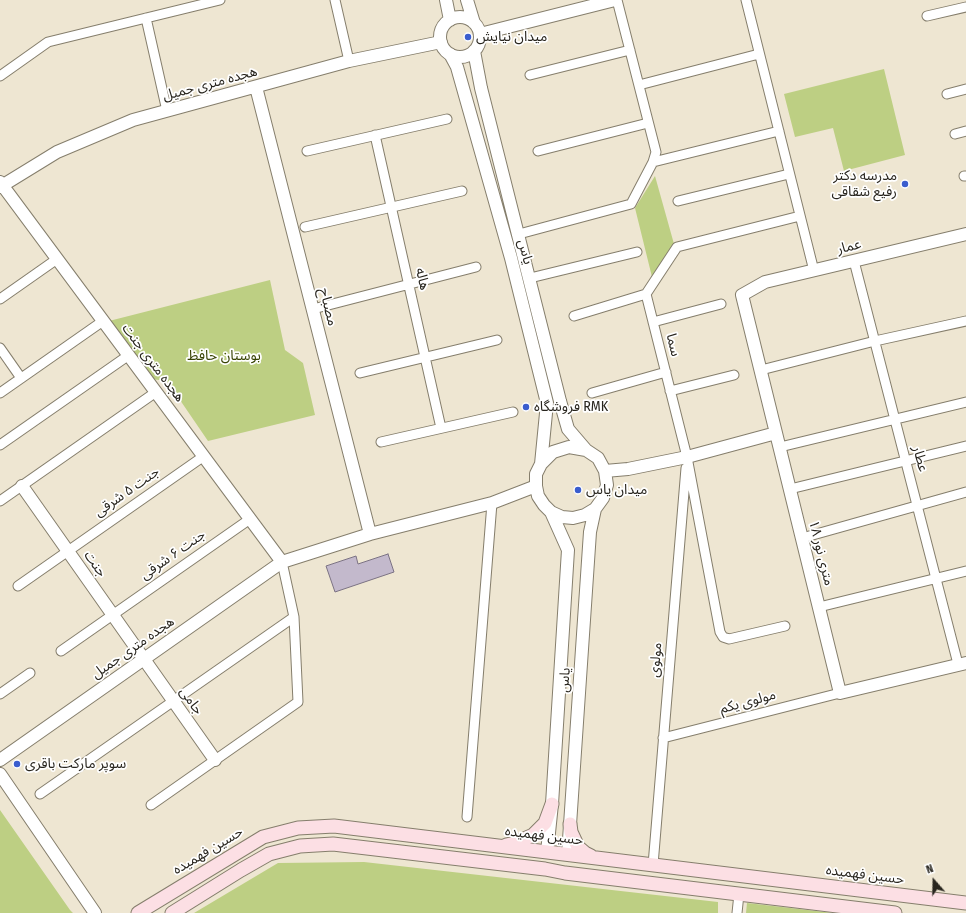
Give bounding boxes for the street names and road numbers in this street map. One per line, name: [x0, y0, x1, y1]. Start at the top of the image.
street label: هجده متری جمیل: [161, 63, 259, 105]
street label: عمار: [835, 236, 863, 258]
street label: یاس: [514, 238, 536, 266]
street label: هاله: [411, 266, 433, 292]
street label: مصباح: [315, 286, 341, 328]
street label: هجده متری جنت: [118, 321, 188, 405]
street label: سما: [662, 332, 684, 358]
street label: عطار: [908, 444, 932, 474]
street label: جنت ۵ شرقی: [91, 463, 163, 521]
street label: ۱۸ متری نور: [805, 519, 837, 587]
street label: جنت ۶ شرقی: [137, 526, 209, 584]
street label: جنت: [80, 548, 110, 580]
street label: هجده متری جمیل: [88, 613, 178, 683]
street label: مولوی: [646, 642, 666, 678]
street label: یاس: [556, 667, 574, 693]
street label: جامی: [176, 684, 206, 718]
street label: مولوی یکم: [718, 686, 778, 718]
street label: حسین فهمیده: [504, 823, 584, 849]
street label: حسین فهمیده: [170, 824, 246, 878]
street label: حسین فهمیده: [825, 862, 905, 888]

